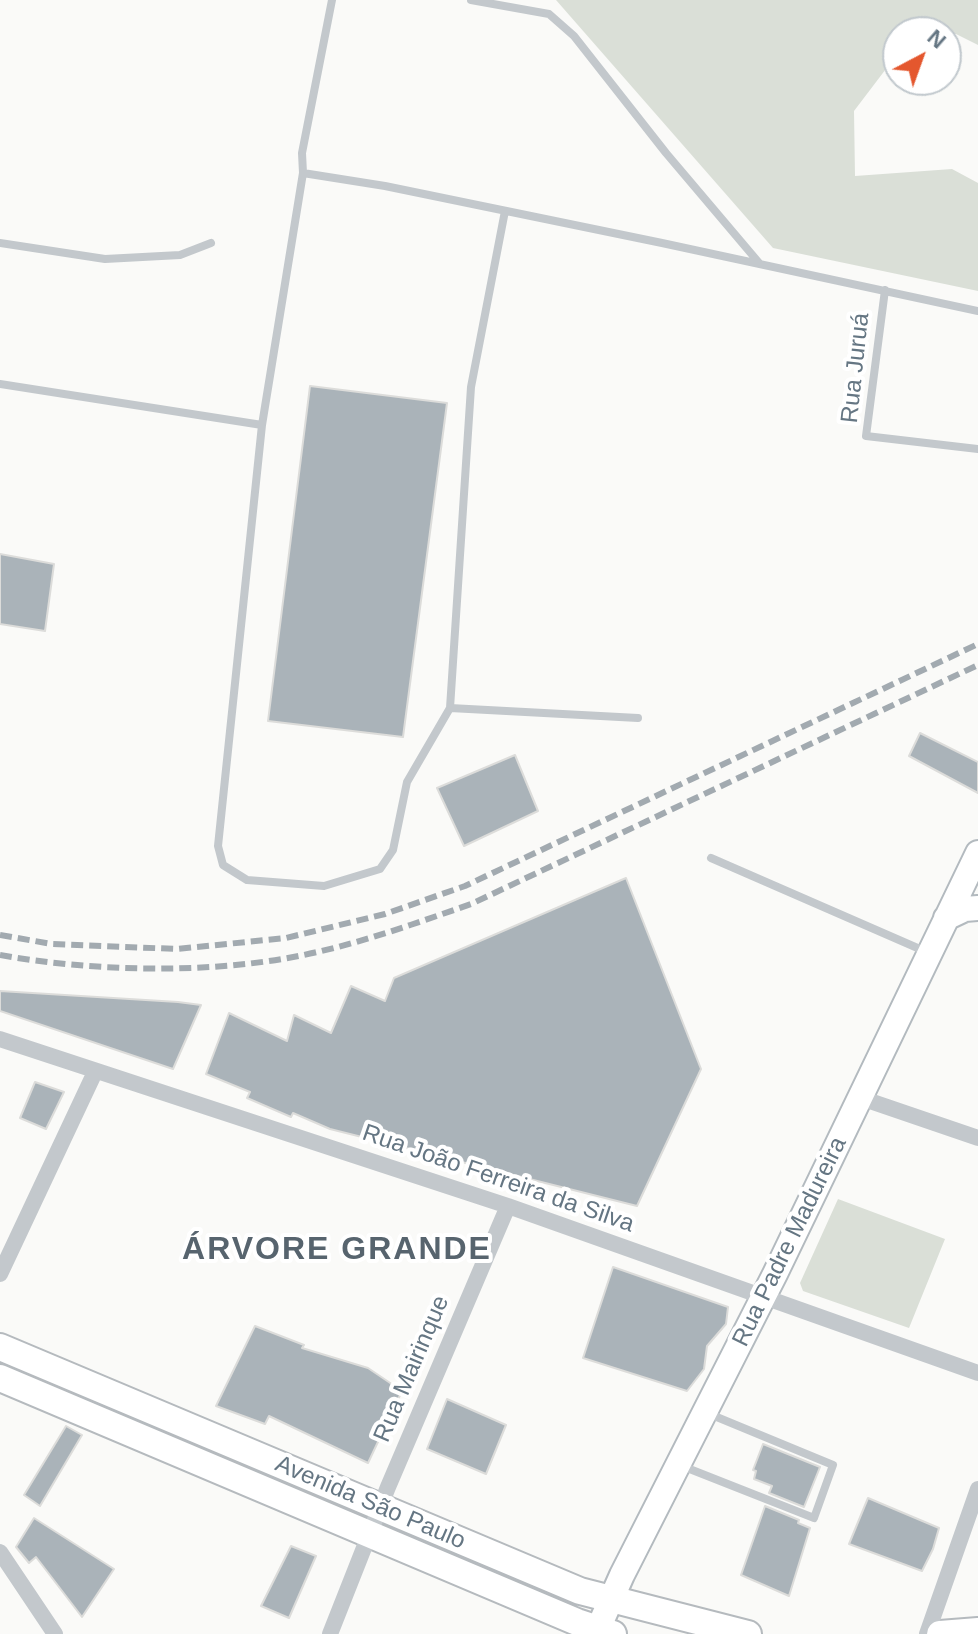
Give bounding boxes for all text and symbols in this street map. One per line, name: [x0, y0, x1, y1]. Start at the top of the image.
north arrow: [882, 16, 962, 96]
text: N: [923, 24, 951, 54]
street label: Rua Juruá: [836, 311, 876, 425]
street label: Rua João Ferreira da Silva: [358, 1119, 638, 1239]
street label: Rua Padre Madureira: [727, 1133, 853, 1351]
district label: ÁRVORE GRANDE: [182, 1231, 492, 1269]
street label: Rua Mairinque: [368, 1292, 456, 1446]
street label: Avenida São Paulo: [271, 1450, 469, 1556]

